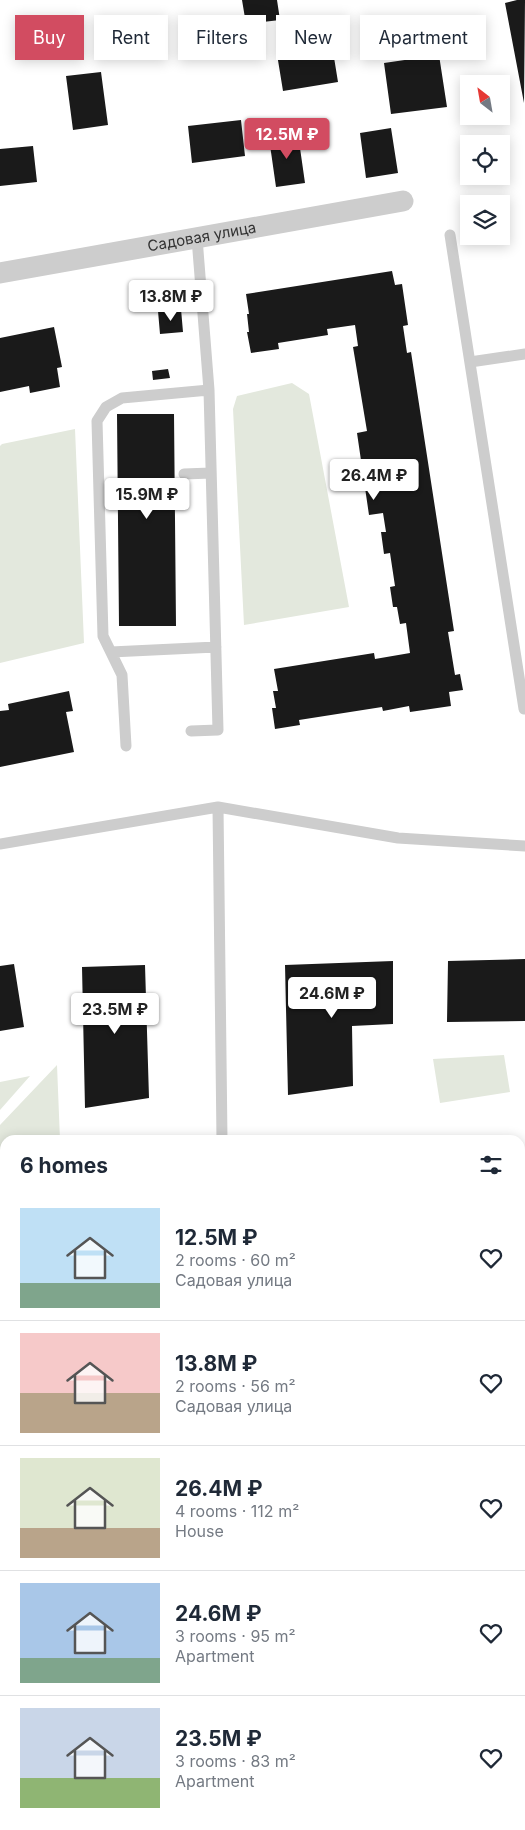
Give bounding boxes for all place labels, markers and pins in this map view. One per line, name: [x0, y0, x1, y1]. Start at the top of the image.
pin: 12.5M ₽: [241, 118, 333, 160]
pin: 13.8M ₽: [125, 280, 217, 322]
pin: 26.4M ₽: [328, 458, 420, 501]
pin: 15.9M ₽: [101, 478, 193, 520]
pin: 24.6M ₽: [286, 976, 378, 1019]
pin: 23.5M ₽: [69, 992, 161, 1035]

